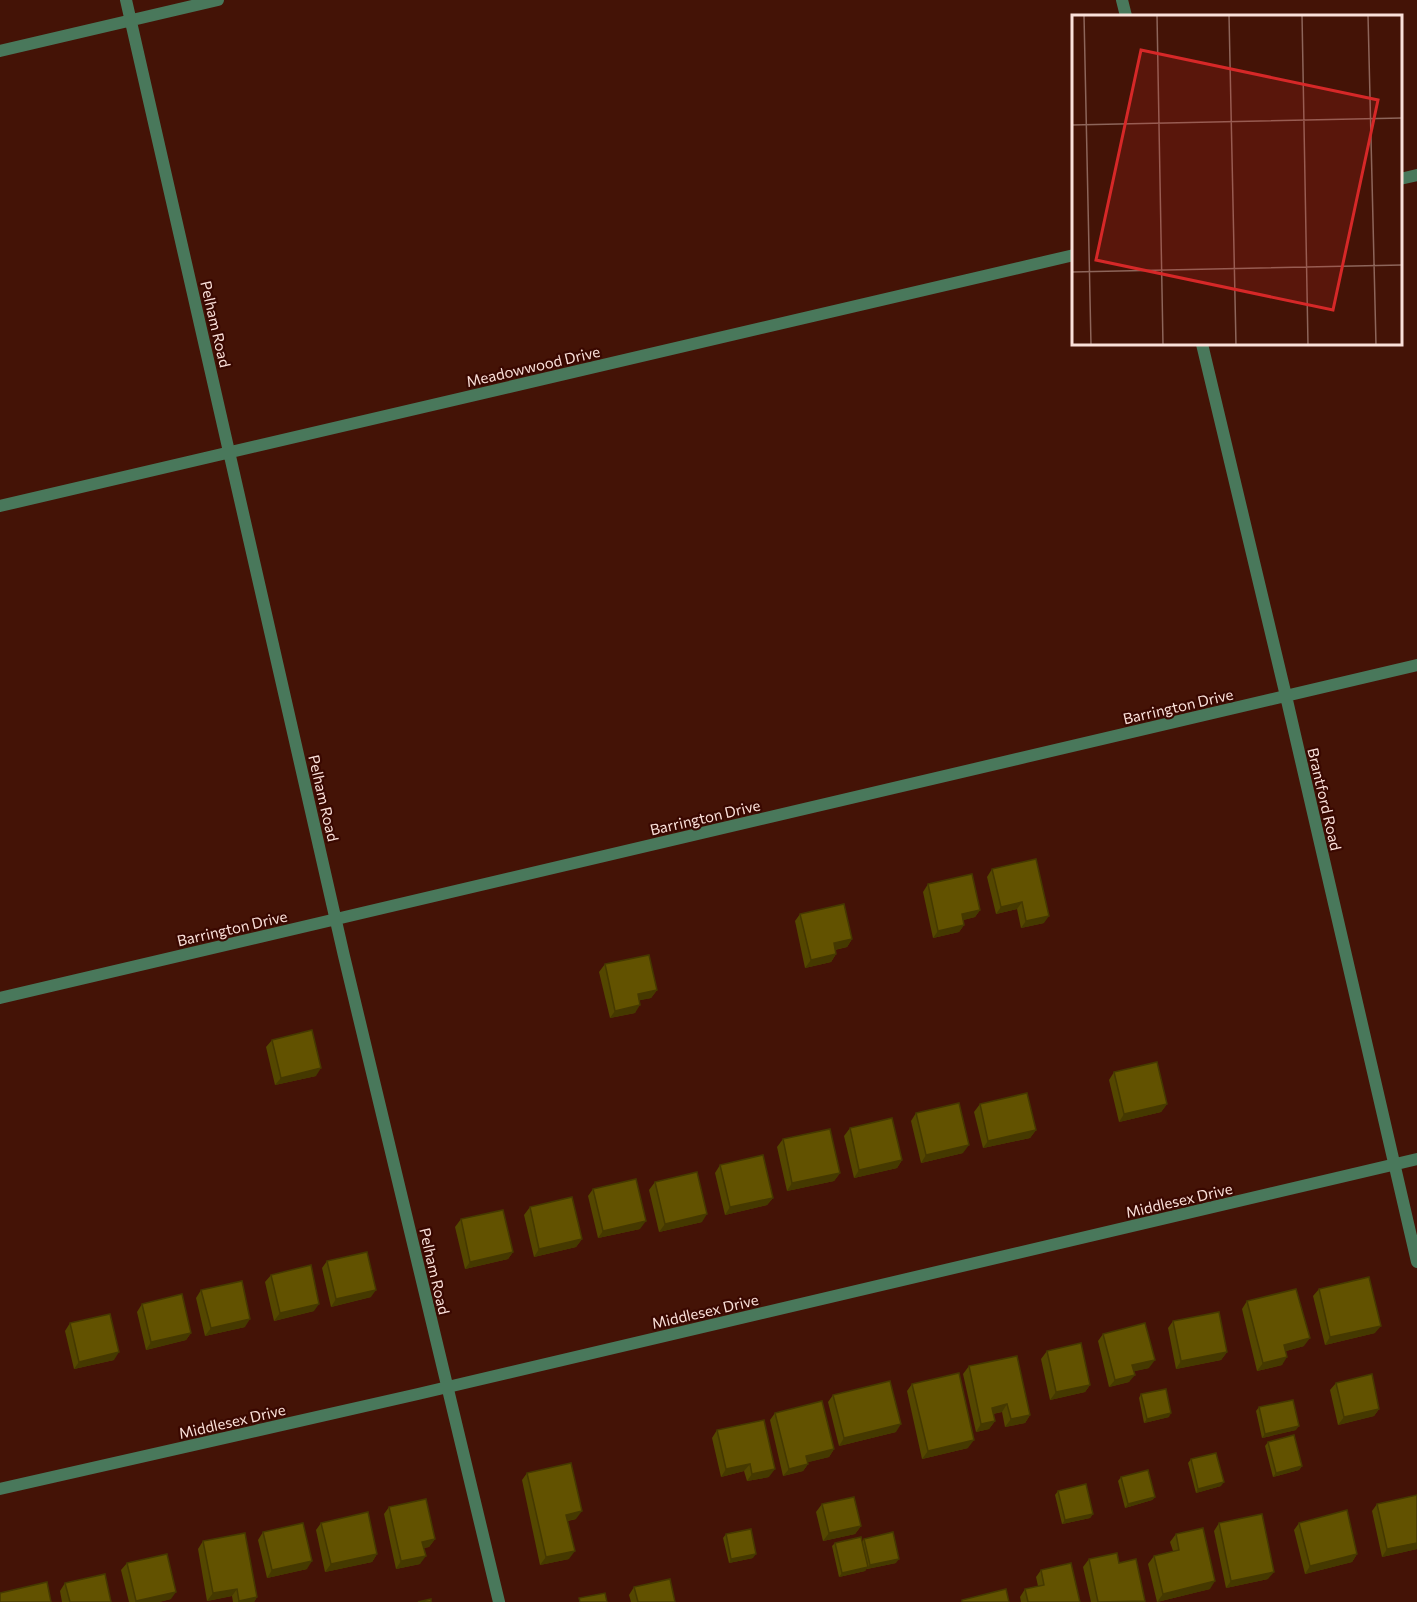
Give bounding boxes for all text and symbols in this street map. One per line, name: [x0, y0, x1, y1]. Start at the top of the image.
inset map: [1072, 15, 1402, 345]
street label: Pelham Road: [197, 279, 235, 369]
street label: Meadowwood Drive: [464, 342, 602, 390]
street label: Barrington Drive: [1121, 685, 1235, 727]
street label: Brantford Road: [1304, 746, 1346, 852]
street label: Pelham Road: [305, 753, 343, 843]
street label: Barrington Drive: [648, 796, 762, 838]
street label: Barrington Drive: [175, 907, 289, 949]
street label: Middlesex Drive: [1124, 1179, 1234, 1221]
street label: Pelham Road: [416, 1226, 454, 1316]
street label: Middlesex Drive: [650, 1290, 760, 1332]
street label: Middlesex Drive: [177, 1400, 287, 1442]

